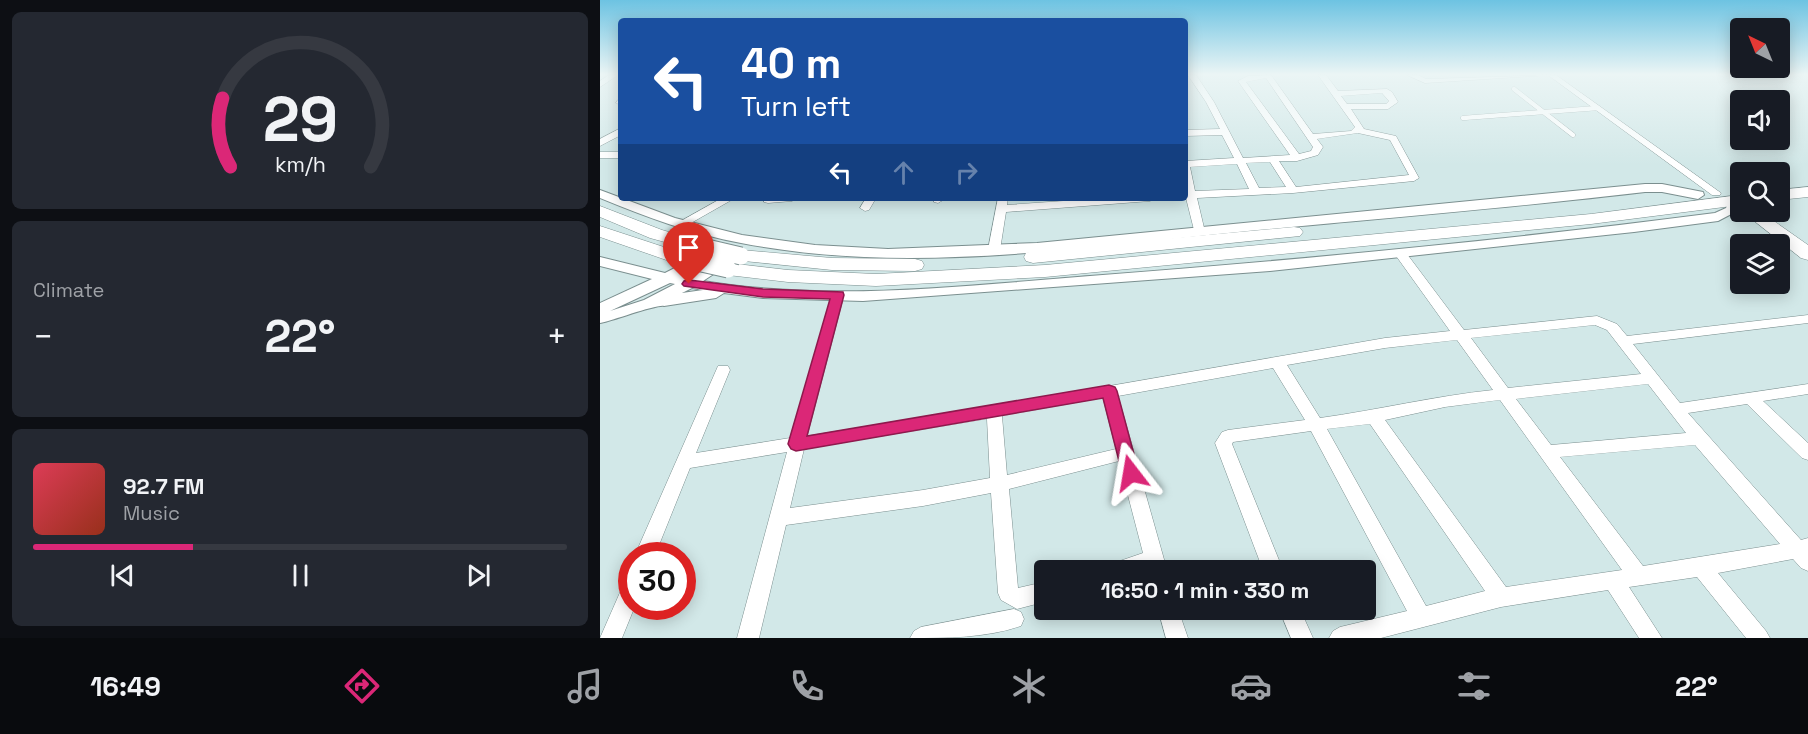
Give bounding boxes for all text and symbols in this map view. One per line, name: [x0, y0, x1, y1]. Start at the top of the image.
north arrow: [1730, 18, 1790, 78]
map controls: [1730, 18, 1790, 294]
text: 40 m: [741, 37, 841, 90]
icon: left: [642, 42, 720, 120]
text: 29: [262, 81, 338, 160]
text: Turn left: [741, 89, 851, 124]
button: sound: [1730, 90, 1790, 150]
text: km/h: [274, 152, 326, 179]
icon: left: [824, 156, 857, 189]
icon: ahead: [887, 156, 920, 189]
icon: right: [950, 156, 983, 189]
button: search: [1730, 162, 1790, 222]
pin: [663, 222, 714, 284]
icon: arrive: [672, 231, 705, 264]
button: layers: [1730, 234, 1790, 294]
text: Climate: [33, 277, 104, 303]
text: 22°: [264, 308, 336, 365]
text: −: [33, 316, 53, 358]
text: +: [547, 316, 567, 358]
position arrow: [1099, 441, 1163, 505]
text: 92.7 FM: [123, 472, 204, 500]
text: Music: [123, 500, 180, 526]
speed limit sign: 30: [618, 542, 696, 620]
icon: previous: [106, 559, 139, 592]
icon: pause: [284, 559, 317, 592]
icon: next: [462, 559, 495, 592]
text: 16:50 · 1 min · 330 m: [1101, 576, 1309, 604]
icon: directions: [341, 665, 383, 707]
icon: music: [564, 665, 606, 707]
icon: phone: [786, 665, 828, 707]
icon: climate: [1008, 665, 1050, 707]
icon: car: [1230, 665, 1272, 707]
icon: filters: [1453, 665, 1495, 707]
text: 16:49: [90, 669, 161, 704]
text: 22°: [1675, 669, 1718, 704]

